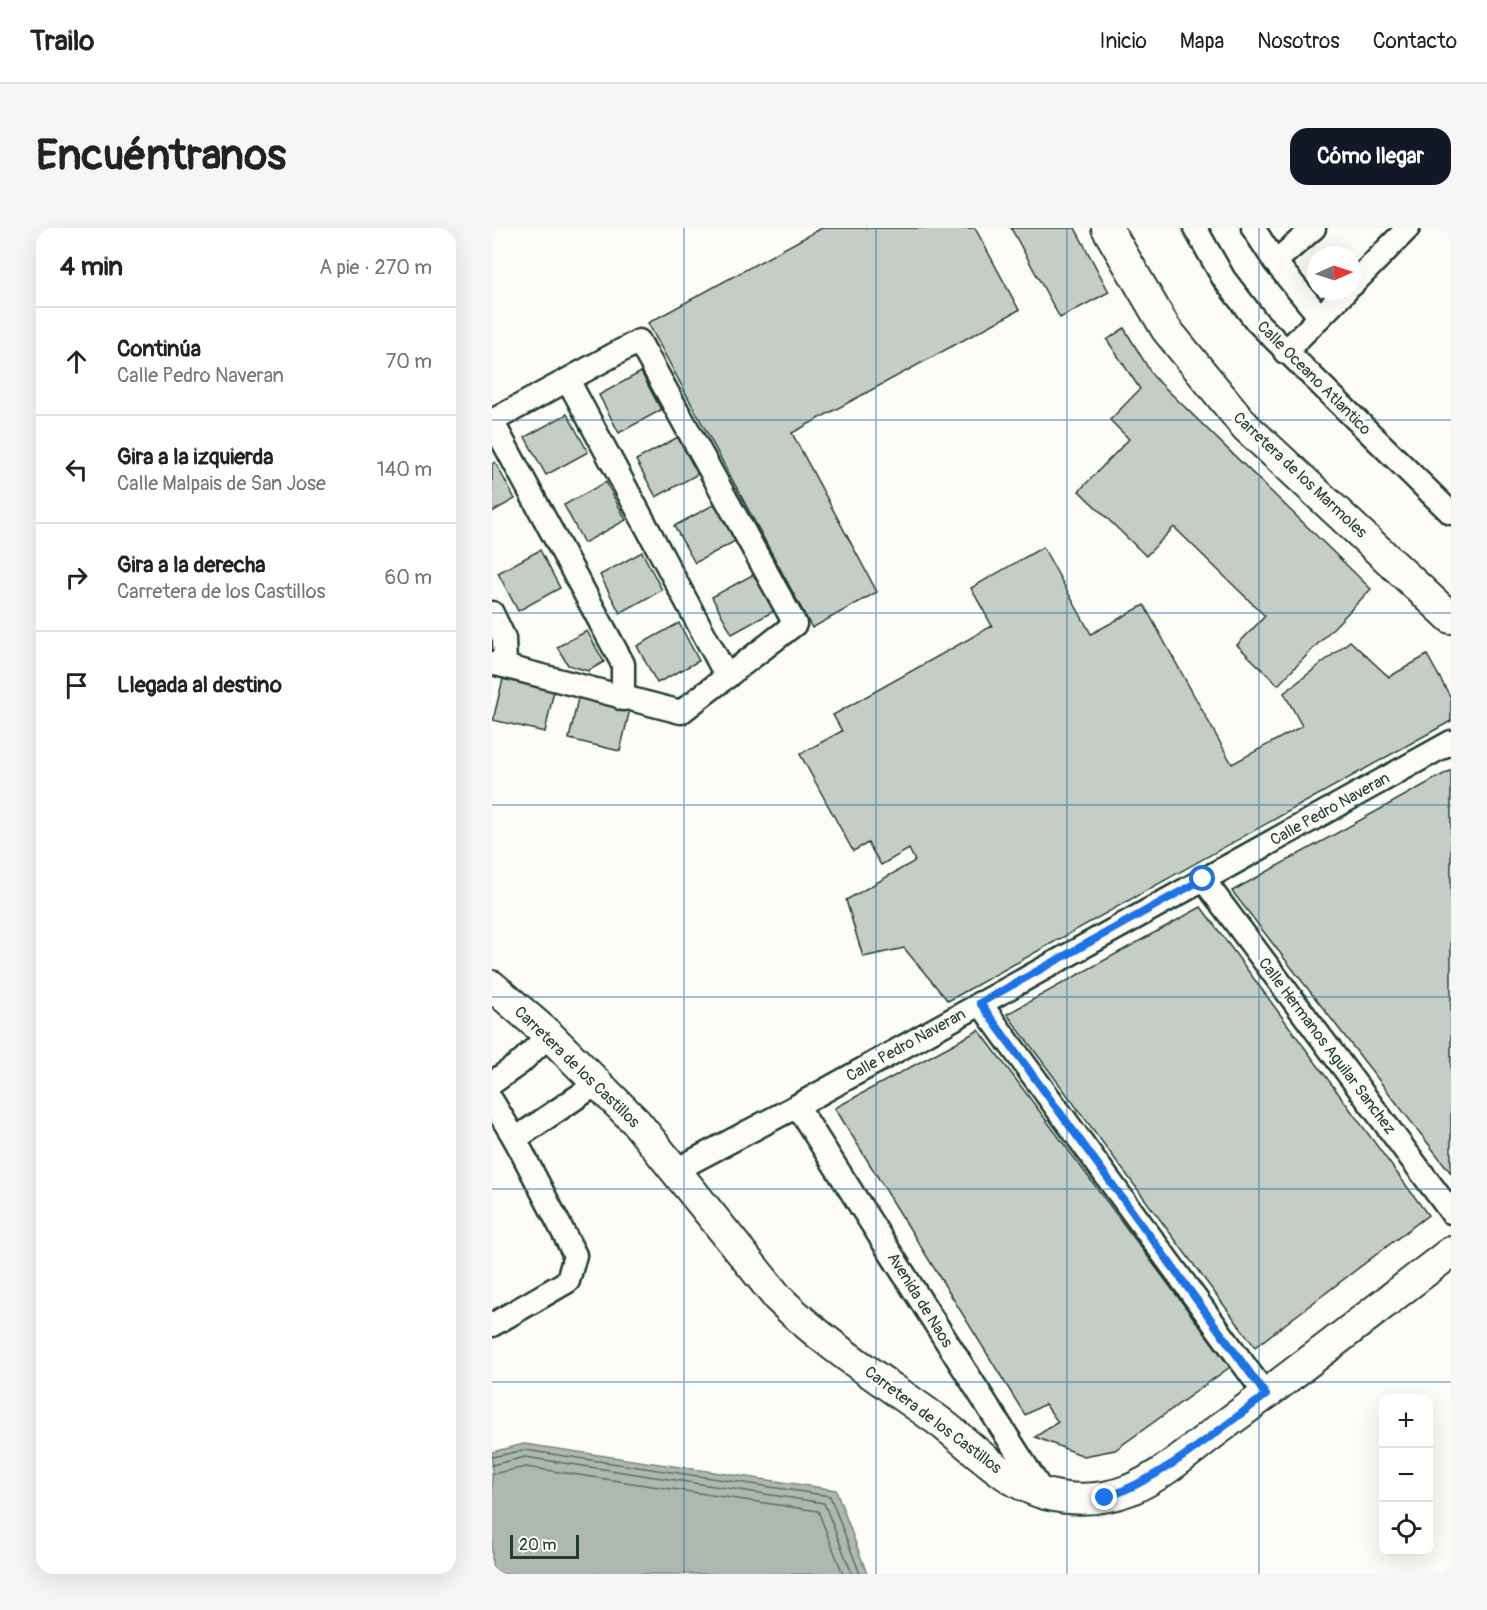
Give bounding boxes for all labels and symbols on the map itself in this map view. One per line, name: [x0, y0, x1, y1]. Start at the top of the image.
north arrow: [1307, 246, 1361, 300]
street label: Calle Oceano Atlantico: [1253, 317, 1376, 440]
street label: Carretera de los Marmoles: [1229, 408, 1371, 542]
street label: Calle Pedro Naveran: [1267, 768, 1393, 850]
route start: [1189, 865, 1215, 891]
street label: Calle Hermanos Aguilar Sanchez: [1254, 954, 1400, 1138]
street label: Carretera de los Castillos: [510, 1002, 644, 1132]
street label: Calle Pedro Naveran: [843, 1004, 969, 1086]
street label: Avenida de Naos: [883, 1249, 957, 1351]
street label: Carretera de los Castillos: [860, 1362, 1006, 1478]
route end: [1091, 1484, 1117, 1510]
scale bar: [510, 1532, 579, 1560]

